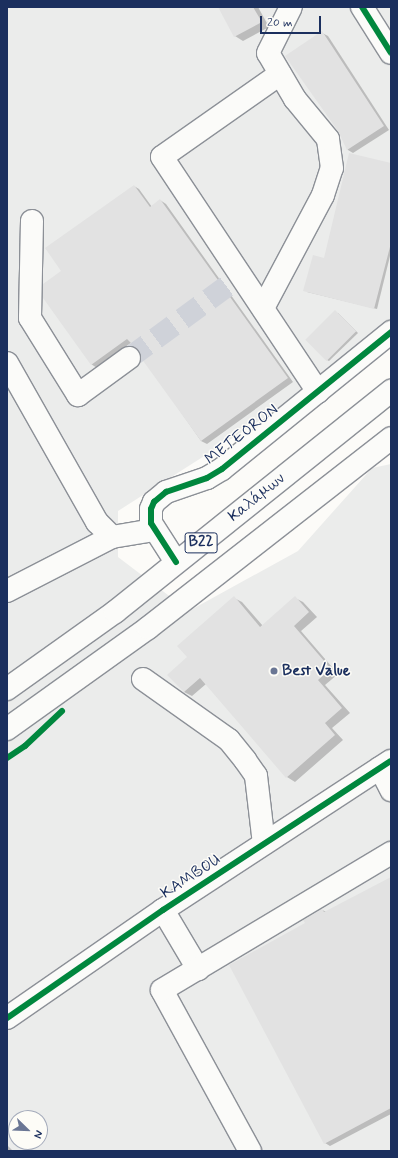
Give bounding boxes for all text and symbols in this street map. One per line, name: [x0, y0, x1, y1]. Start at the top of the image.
scale bar: [262, 8, 323, 34]
text: 20 m: [267, 15, 293, 31]
street label: METEORON: [201, 400, 283, 470]
street label: Καλάμων: [225, 469, 289, 527]
road number: B22: [184, 530, 218, 556]
place label: Best Value: [282, 661, 350, 681]
marker: Best Value: [269, 666, 279, 676]
street label: KAMBOU: [157, 851, 225, 903]
north arrow: [8, 1110, 48, 1150]
text: N: [30, 1128, 46, 1140]

